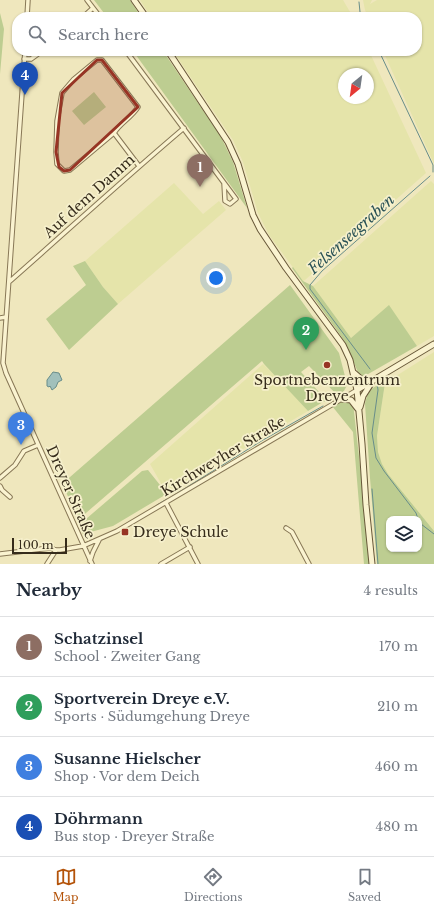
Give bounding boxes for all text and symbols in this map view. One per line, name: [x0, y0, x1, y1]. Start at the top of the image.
search box: [12, 12, 422, 56]
icon: search: [26, 23, 48, 45]
text: Search here: [58, 25, 149, 44]
pin: 4: [12, 62, 38, 95]
north arrow: [338, 68, 374, 104]
street label: Auf dem Damm: [39, 150, 138, 242]
pin: 1: [187, 154, 213, 187]
water label: Felsenseegraben: [303, 190, 398, 279]
your location: [206, 268, 226, 288]
pin: 2: [293, 317, 319, 350]
marker: Sportnebenzentrum Dreye: [322, 360, 332, 370]
place label: Sportnebenzentrum Dreye: [254, 371, 400, 405]
pin: 3: [8, 412, 34, 445]
street label: Kirchweyher Straße: [158, 412, 288, 500]
street label: Dreyer Straße: [42, 443, 100, 541]
map controls: [386, 516, 422, 552]
button: layers: [386, 516, 422, 552]
place label: Dreye Schule: [133, 523, 229, 541]
marker: Dreye Schule: [120, 527, 130, 537]
scale bar: [12, 536, 67, 555]
text: 100 m: [18, 538, 54, 552]
text: Nearby: [16, 580, 82, 601]
text: 4 results: [364, 582, 418, 599]
text: Schatzinsel: [54, 629, 143, 648]
text: 1: [26, 638, 32, 655]
text: 170 m: [379, 638, 418, 655]
text: School · Zweiter Gang: [54, 648, 200, 665]
text: Sportverein Dreye e.V.: [54, 689, 230, 708]
text: 2: [25, 698, 33, 715]
text: 210 m: [377, 698, 418, 715]
text: Sports · Südumgehung Dreye: [54, 708, 250, 725]
text: Susanne Hielscher: [54, 749, 201, 768]
text: 3: [25, 758, 33, 775]
text: 460 m: [375, 758, 418, 775]
text: Shop · Vor dem Deich: [54, 768, 200, 785]
text: Döhrmann: [54, 809, 143, 828]
text: 4: [25, 818, 33, 835]
text: 480 m: [376, 818, 418, 835]
text: Bus stop · Dreyer Straße: [54, 828, 214, 845]
tab: Map: [53, 866, 78, 904]
tab: Directions: [184, 866, 242, 904]
tab: Saved: [348, 866, 381, 904]

